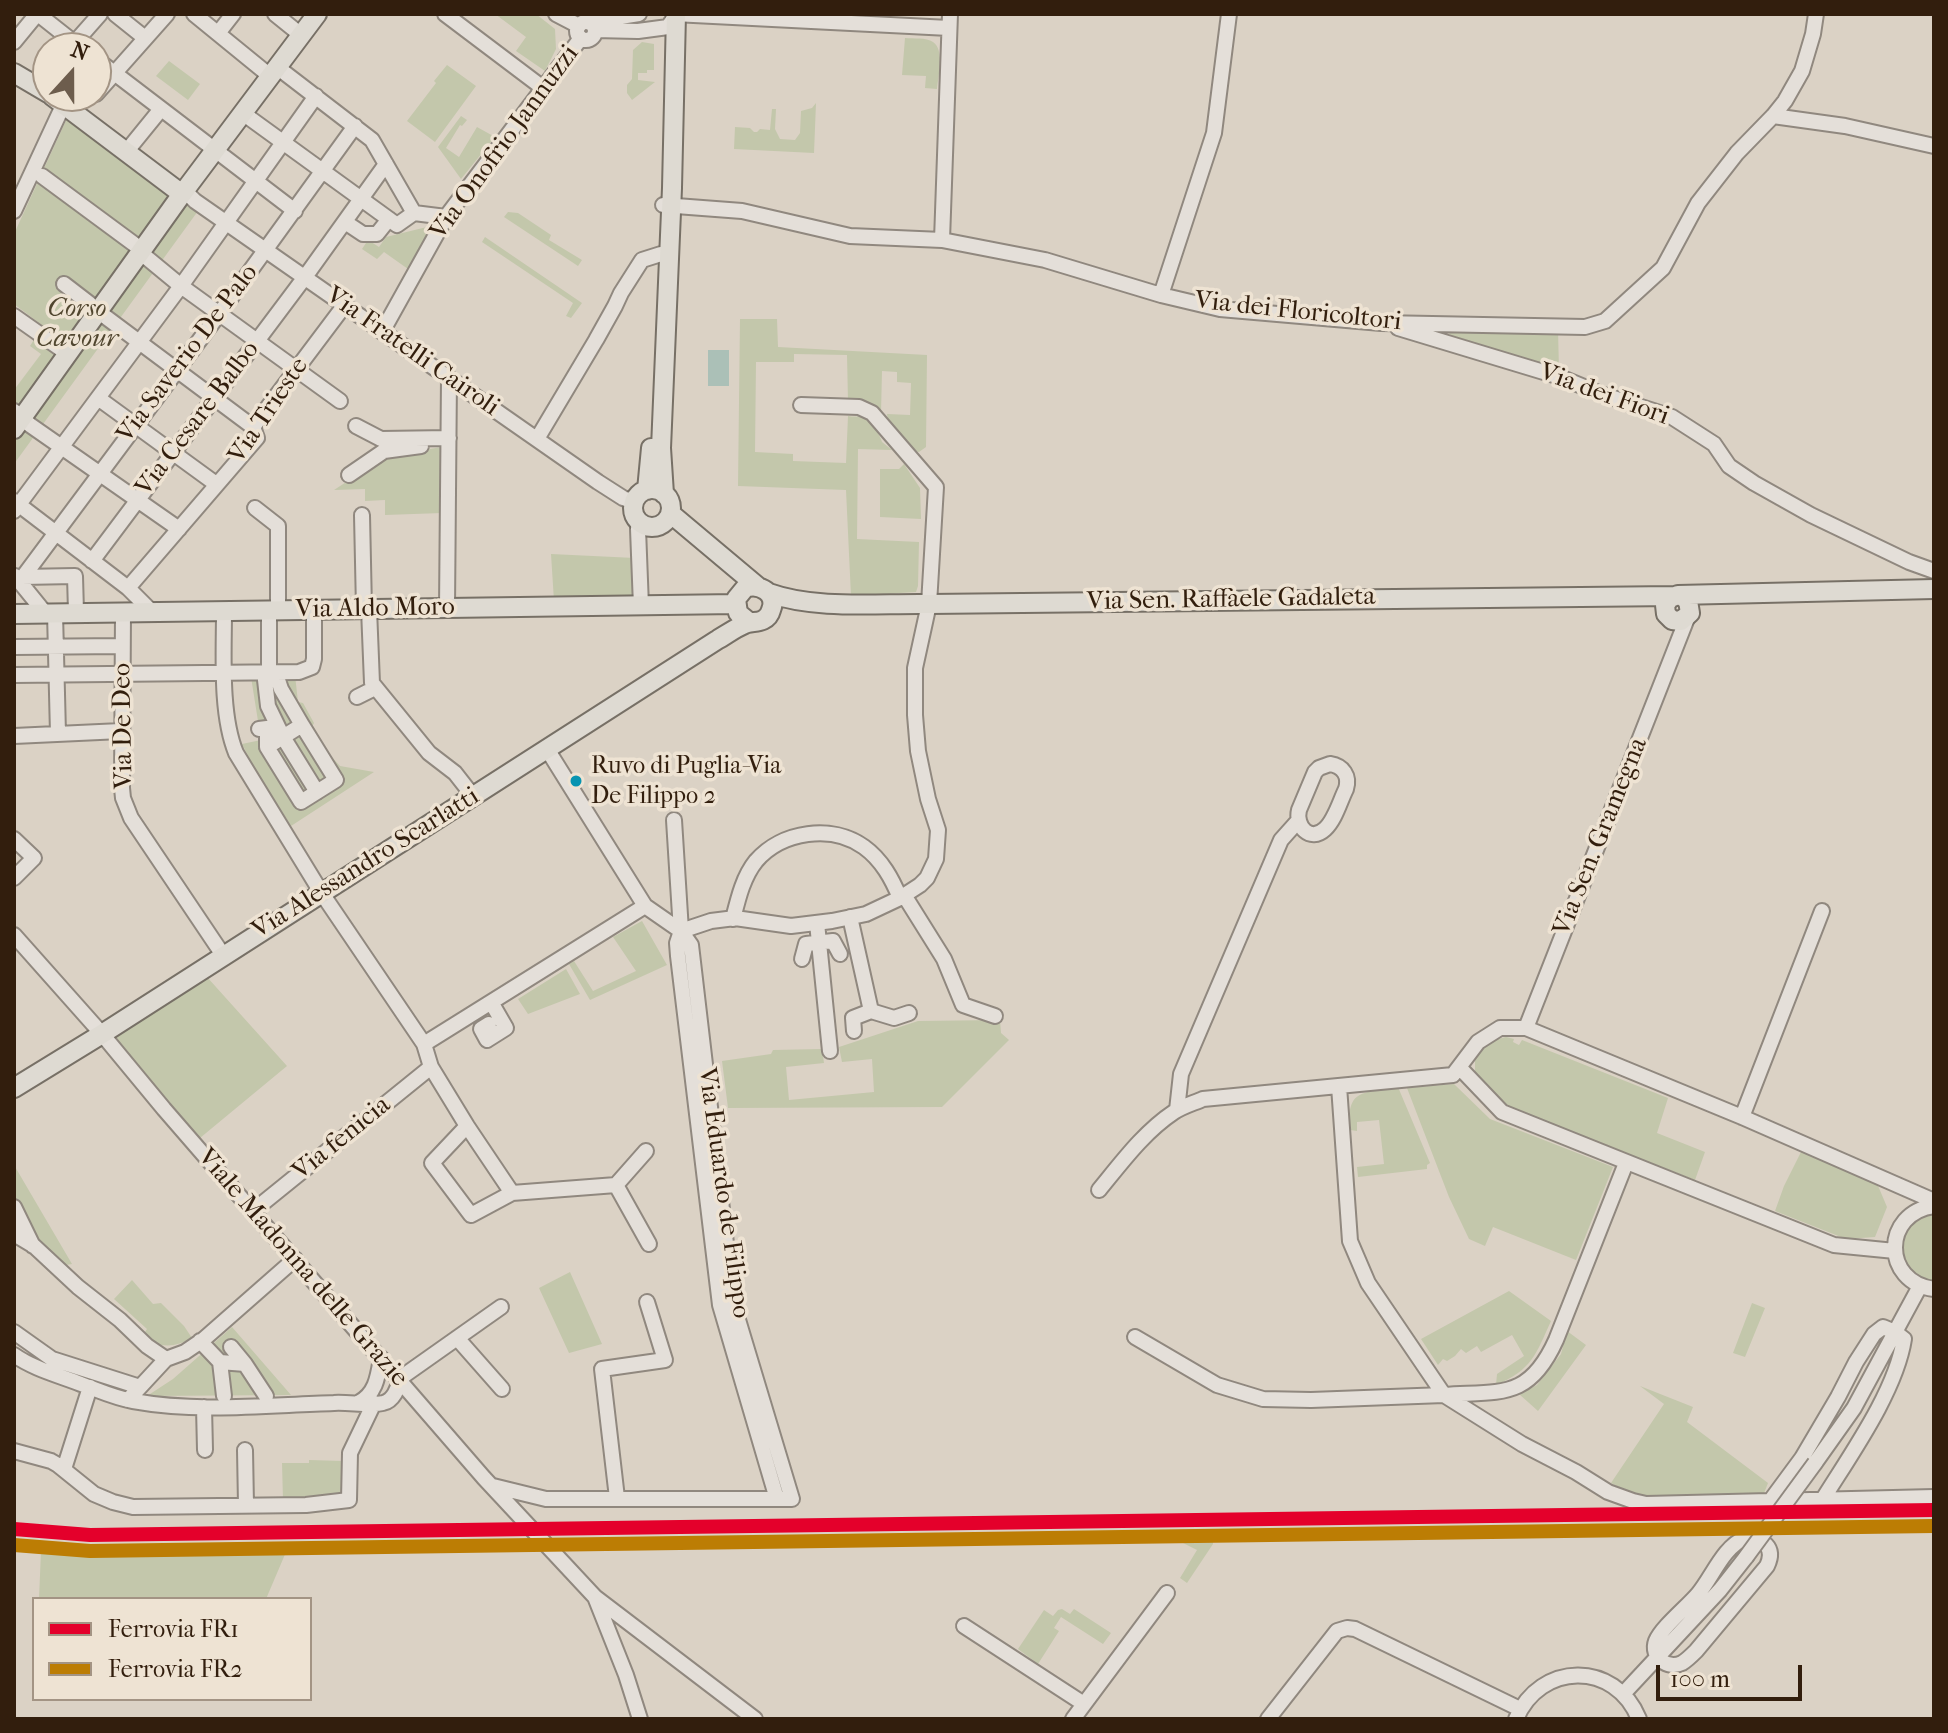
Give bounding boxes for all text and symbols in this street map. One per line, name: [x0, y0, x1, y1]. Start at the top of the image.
north arrow: [32, 32, 112, 112]
text: N: [67, 36, 92, 67]
street label: Via Onofrio Jannuzzi: [424, 40, 586, 246]
street label: Via Saverio De Palo: [111, 258, 265, 450]
street label: Via Fratelli Cairoli: [319, 280, 505, 424]
street label: Via dei Floricoltori: [1193, 286, 1403, 338]
park label: Corso Cavour: [36, 294, 118, 356]
street label: Via Cesare Balbo: [130, 335, 266, 503]
street label: Via Trieste: [222, 352, 316, 470]
street label: Via dei Fiori: [1535, 357, 1673, 433]
street label: Via Sen. Raffaele Gadaleta: [1086, 582, 1376, 618]
street label: Via Aldo Moro: [295, 592, 455, 626]
street label: Via De Deo: [107, 663, 141, 789]
street label: Via Sen. Gramegna: [1547, 733, 1655, 941]
place label: Ruvo di Puglia-Via De Filippo 2: [591, 753, 781, 809]
marker: Ruvo di Puglia-Via De Filippo 2: [568, 773, 584, 789]
street label: Via Alessandro Scarlatti: [247, 781, 485, 947]
street label: Via Eduardo de Filippo: [690, 1066, 756, 1320]
street label: Via fenicia: [287, 1090, 397, 1188]
street label: Viale Madonna delle Grazie: [190, 1142, 414, 1394]
legend: [32, 1597, 312, 1701]
text: Ferrovia FR1: [108, 1615, 239, 1643]
scale bar: [1660, 1649, 1806, 1699]
text: Ferrovia FR2: [108, 1655, 243, 1683]
text: 100 m: [1670, 1665, 1730, 1693]

